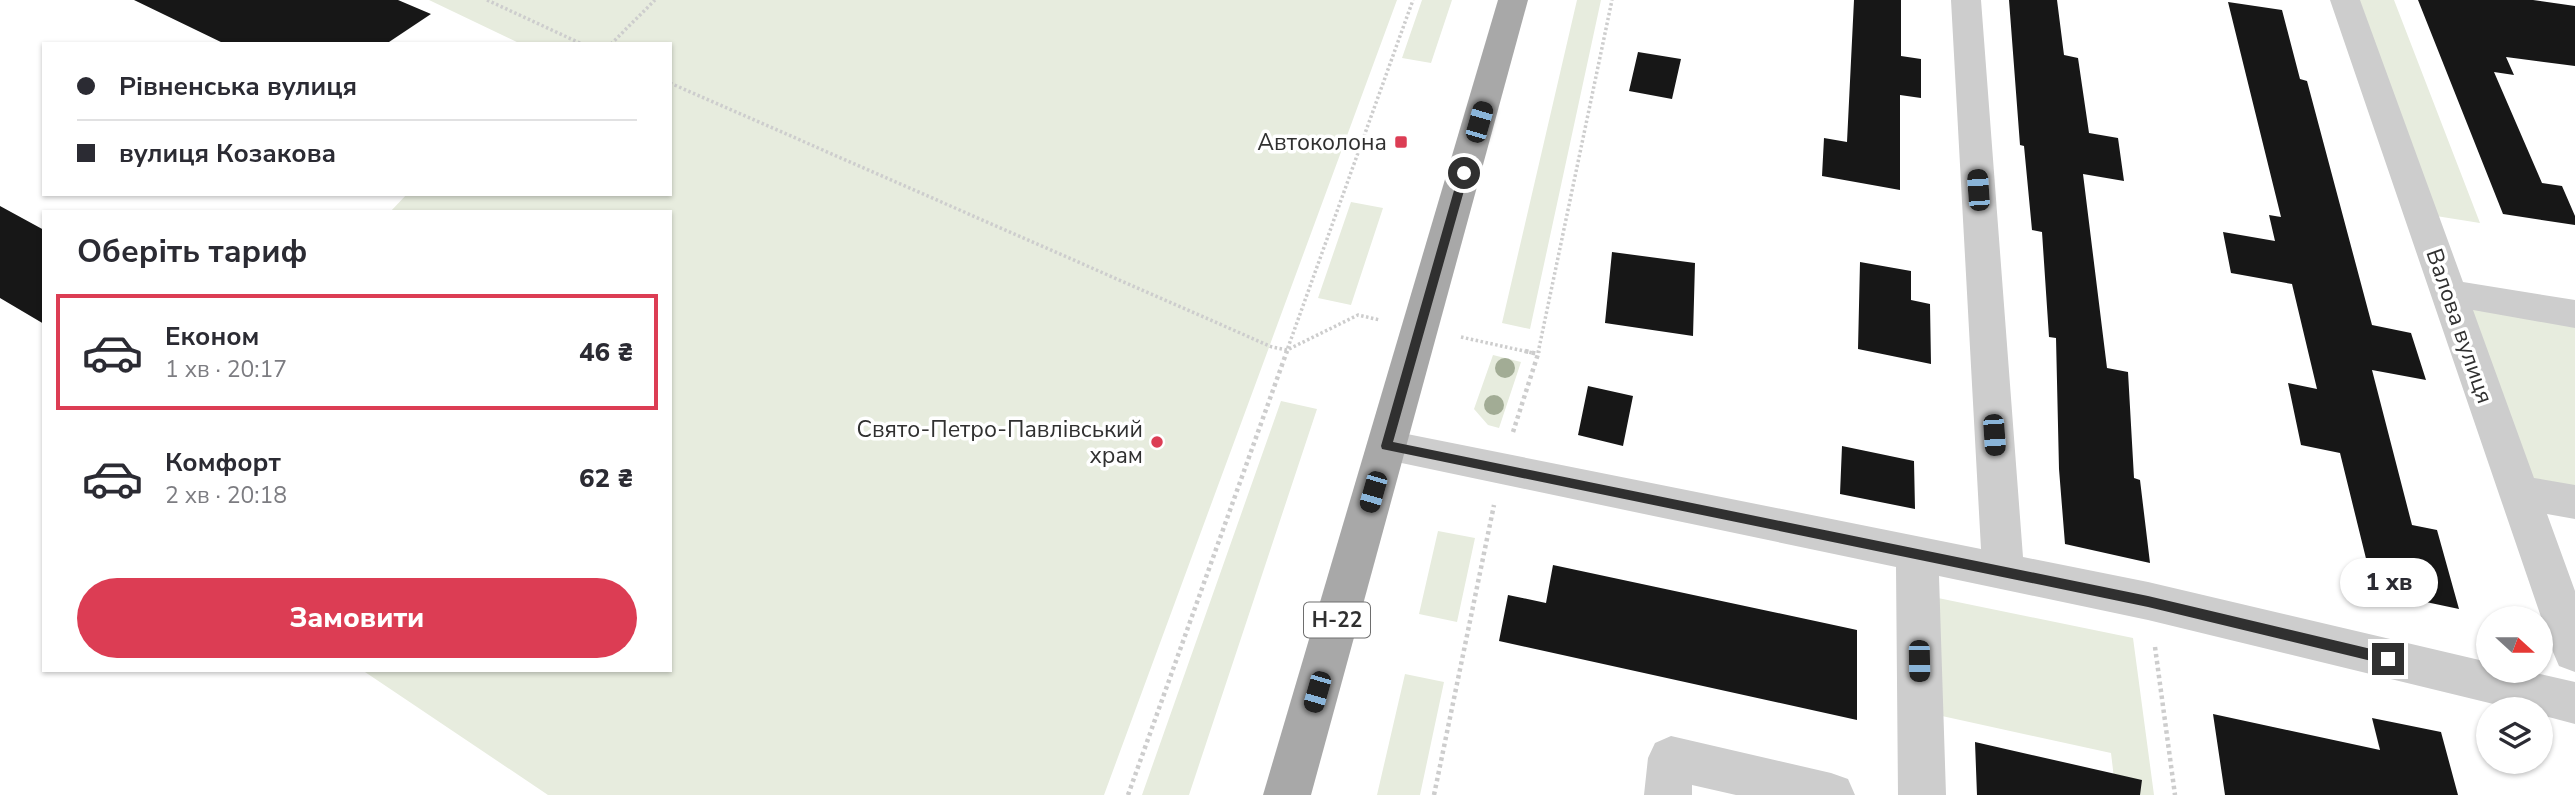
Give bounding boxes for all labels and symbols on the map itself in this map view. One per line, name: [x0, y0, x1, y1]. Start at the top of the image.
car: [1464, 99, 1495, 145]
place label: Автоколона: [1257, 127, 1387, 158]
marker: Автоколона: [1393, 134, 1409, 150]
route start: [1448, 157, 1480, 189]
car: [1967, 168, 1990, 212]
street label: Валова вулиця: [2419, 245, 2501, 408]
car: [1983, 413, 2006, 457]
place label: Свято-Петро-Павлівський храм: [857, 414, 1143, 471]
marker: Свято-Петро-Павлівський храм: [1149, 434, 1165, 450]
car: [1358, 469, 1389, 515]
callout: 1 хв: [2339, 558, 2437, 606]
road number: Н-22: [1304, 602, 1370, 638]
north arrow: [2476, 606, 2553, 682]
car: [1909, 640, 1930, 682]
route end: [2372, 643, 2404, 675]
car: [1302, 669, 1333, 715]

